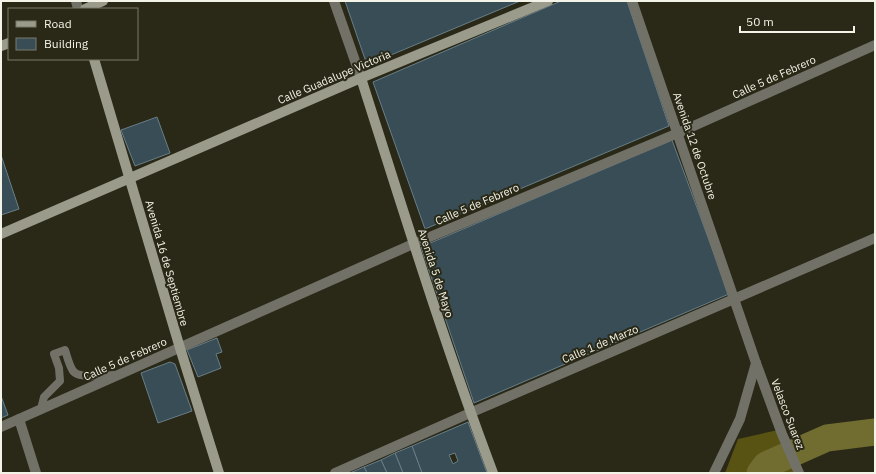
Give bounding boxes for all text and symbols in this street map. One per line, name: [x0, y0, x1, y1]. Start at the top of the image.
legend: [8, 8, 138, 60]
scale bar: [740, 8, 854, 34]
text: 50 m: [746, 14, 774, 29]
text: Road: [44, 16, 72, 31]
text: Building: [44, 36, 89, 51]
street label: Calle Guadalupe Victoria: [275, 47, 393, 107]
street label: Calle 5 de Febrero: [730, 52, 818, 102]
street label: Avenida 12 de Octubre: [670, 90, 720, 202]
street label: Calle 5 de Febrero: [433, 180, 521, 228]
street label: Avenida 16 de Septiembre: [142, 198, 192, 328]
street label: Avenida 5 de Mayo: [415, 227, 457, 319]
street label: Calle 1 de Marzo: [560, 322, 640, 366]
street label: Calle 5 de Febrero: [81, 334, 169, 384]
street label: Velasco Suarez: [768, 377, 808, 451]

